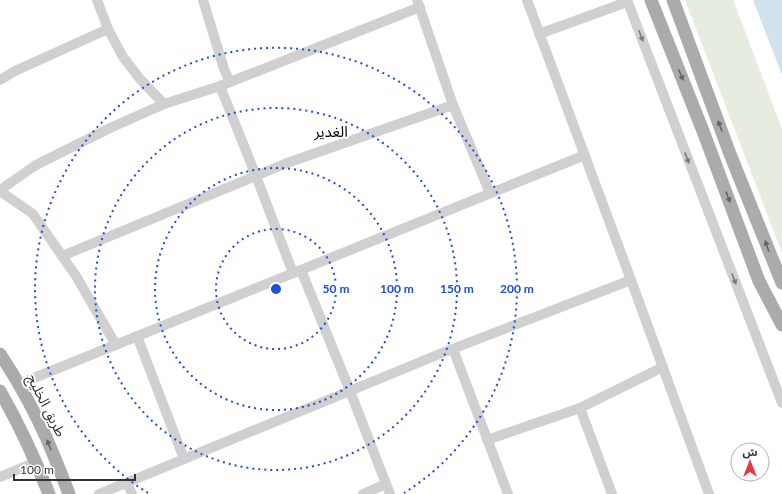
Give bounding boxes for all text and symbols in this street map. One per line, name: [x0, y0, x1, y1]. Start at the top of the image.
one-way arrow: [638, 31, 644, 43]
one-way arrow: [678, 70, 684, 81]
one-way arrow: [716, 119, 722, 131]
district label: الغدير: [313, 122, 348, 141]
one-way arrow: [685, 152, 691, 164]
one-way arrow: [725, 191, 731, 203]
one-way arrow: [764, 240, 770, 252]
one-way arrow: [732, 273, 738, 285]
text: 50 m: [323, 281, 349, 296]
text: 100 m: [380, 281, 414, 296]
text: 150 m: [440, 281, 474, 296]
text: 200 m: [500, 281, 534, 296]
centre of rings: [269, 282, 283, 296]
street label: طريق الخليج: [21, 371, 70, 441]
one-way arrow: [46, 438, 52, 450]
north arrow: [730, 442, 770, 482]
text: ش: [742, 445, 758, 459]
scale bar: [14, 456, 135, 482]
text: 100 m: [20, 462, 54, 477]

